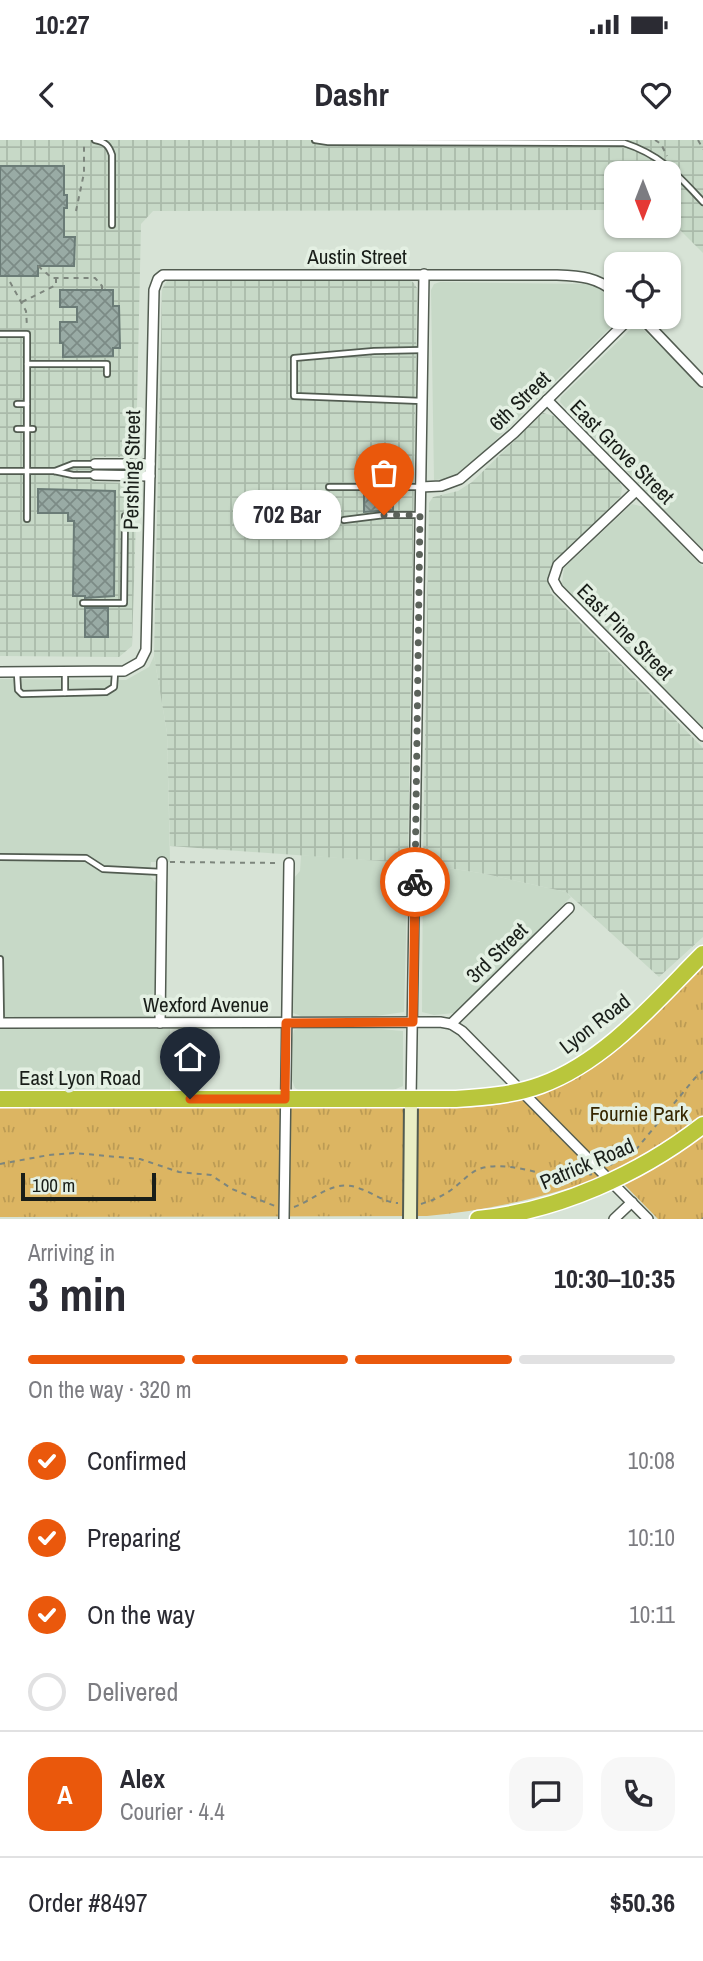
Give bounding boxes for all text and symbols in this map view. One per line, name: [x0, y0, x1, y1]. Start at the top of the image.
text: 10:27: [35, 7, 90, 42]
text: Dashr: [314, 73, 389, 116]
icon: back: [28, 76, 66, 114]
icon: heart: [637, 76, 675, 114]
north arrow: [604, 161, 681, 238]
map controls: [604, 161, 681, 329]
street label: Austin Street: [306, 242, 407, 271]
button: locate: [604, 252, 681, 329]
street label: 6th Street: [483, 364, 557, 437]
street label: East Grove Street: [564, 393, 681, 510]
street label: Pershing Street: [116, 410, 147, 530]
pin: [354, 443, 414, 515]
icon: bag: [365, 454, 403, 492]
callout: 702 Bar: [233, 490, 342, 540]
text: 702 Bar: [253, 499, 321, 530]
street label: East Pine Street: [571, 577, 680, 686]
courier: [380, 847, 450, 917]
icon: bike: [396, 863, 434, 901]
street label: 3rd Street: [459, 916, 534, 989]
street label: Lyon Road: [553, 987, 636, 1060]
street label: Wexford Avenue: [143, 990, 269, 1019]
pin: [160, 1027, 220, 1099]
icon: home: [171, 1038, 209, 1076]
street label: East Lyon Road: [19, 1063, 141, 1092]
park label: Fournie Park: [590, 1099, 689, 1128]
street label: Patrick Road: [535, 1131, 638, 1196]
scale bar: [21, 1170, 156, 1202]
text: 100 m: [32, 1172, 75, 1198]
text: Arriving in: [28, 1237, 115, 1268]
text: 10:30–10:35: [554, 1261, 675, 1296]
text: 3 min: [28, 1263, 127, 1325]
text: On the way · 320 m: [28, 1374, 192, 1405]
icon: check: [28, 1442, 66, 1480]
text: Confirmed: [87, 1443, 187, 1478]
text: 10:08: [628, 1445, 675, 1476]
icon: check: [28, 1519, 66, 1557]
text: Preparing: [87, 1520, 181, 1555]
text: 10:10: [628, 1522, 675, 1553]
icon: check: [28, 1596, 66, 1634]
text: On the way: [87, 1597, 195, 1632]
text: 10:11: [629, 1599, 675, 1630]
text: Delivered: [87, 1674, 178, 1709]
button: chat: [509, 1757, 583, 1831]
button: phone: [601, 1757, 675, 1831]
text: Alex: [120, 1761, 165, 1796]
text: A: [57, 1777, 73, 1812]
text: Courier · 4.4: [120, 1796, 225, 1827]
text: Order #8497: [28, 1885, 148, 1920]
text: $50.36: [610, 1885, 675, 1920]

